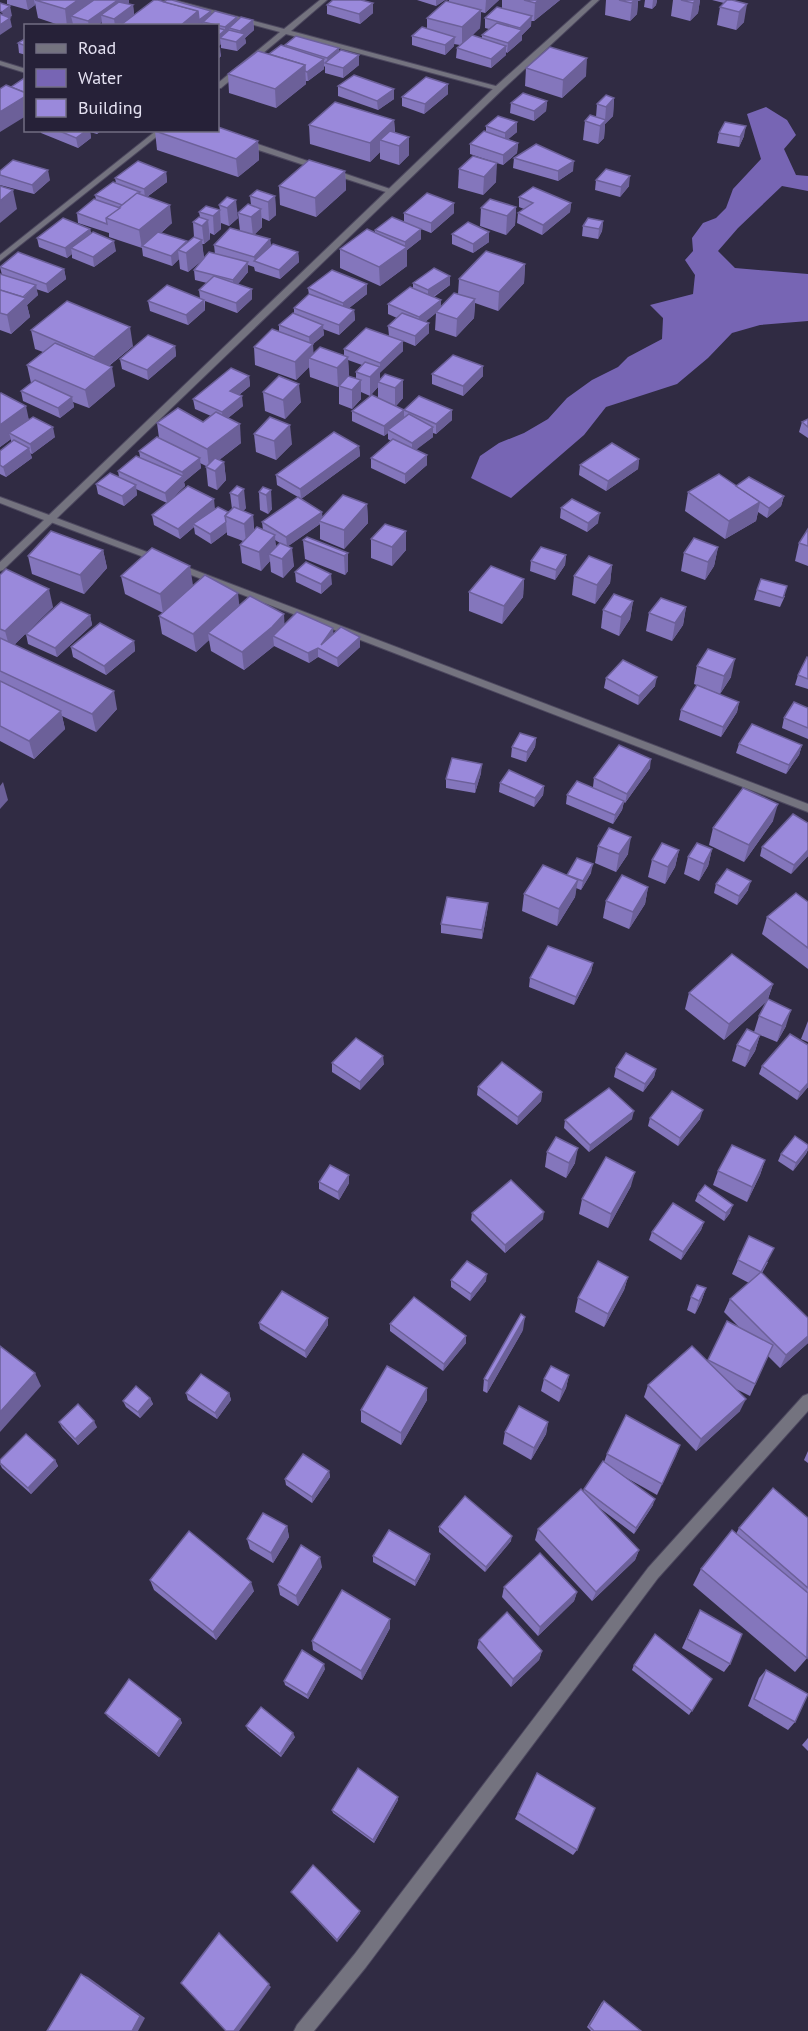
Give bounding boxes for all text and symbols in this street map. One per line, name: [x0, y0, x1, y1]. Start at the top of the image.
legend: [24, 24, 219, 132]
text: Road: [78, 36, 116, 59]
text: Water: [78, 66, 122, 89]
text: Building: [78, 96, 142, 119]

